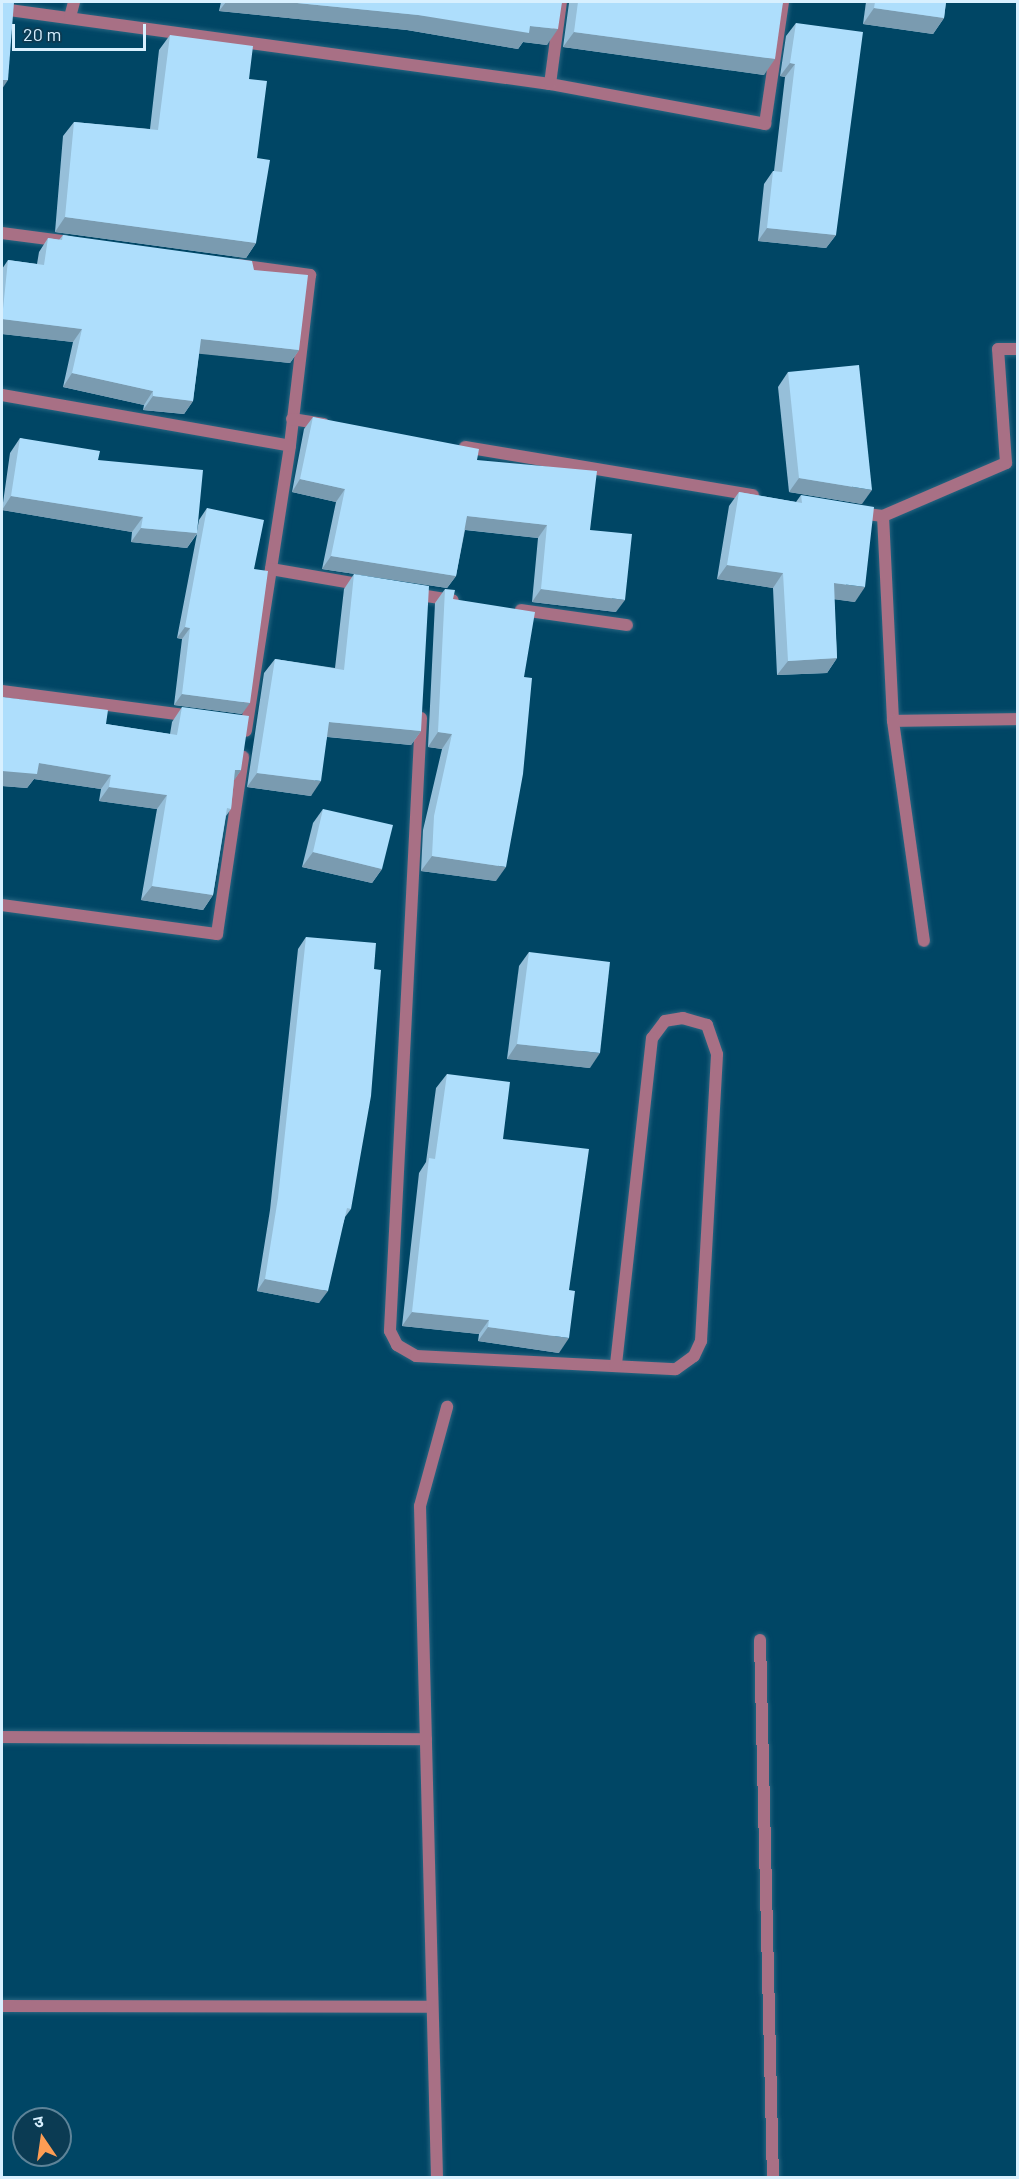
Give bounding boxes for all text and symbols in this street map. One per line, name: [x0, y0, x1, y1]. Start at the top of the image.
scale bar: [15, 12, 148, 50]
text: 20 m: [23, 23, 61, 45]
north arrow: [12, 2107, 72, 2167]
text: उ: [32, 2111, 45, 2131]

